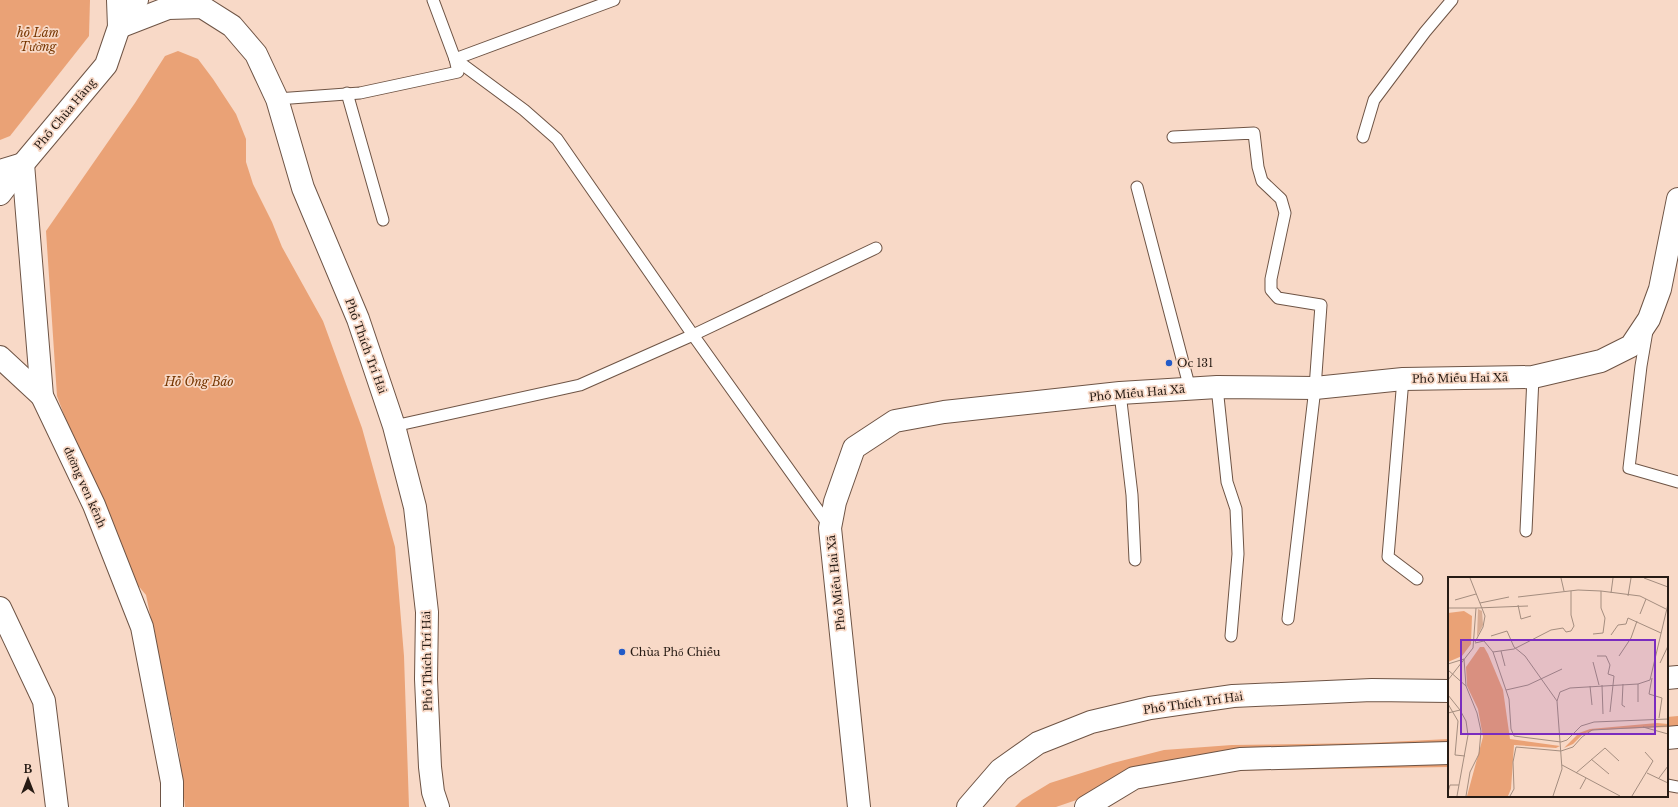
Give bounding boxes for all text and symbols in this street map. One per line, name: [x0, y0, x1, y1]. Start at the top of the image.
water label: hồ Lâm Tường: [16, 25, 60, 54]
street label: Phố Chùa Hàng: [31, 75, 99, 153]
street label: Phố Thích Trí Hải: [342, 296, 390, 396]
place label: Oc 131: [1177, 356, 1213, 370]
marker: Oc 131: [1164, 358, 1174, 368]
street label: Phố Miếu Hai Xã: [1412, 370, 1509, 386]
water label: Hồ Ông Báo: [163, 373, 234, 389]
street label: Phố Miếu Hai Xã: [1089, 382, 1186, 404]
street label: đường ven kênh: [61, 444, 109, 530]
street label: Phố Miếu Hai Xã: [824, 534, 848, 632]
inset map: [1448, 577, 1668, 797]
street label: Phố Thích Trí Hải: [419, 610, 435, 711]
place label: Chùa Phổ Chiếu: [630, 645, 721, 659]
marker: Chùa Phổ Chiếu: [617, 647, 627, 657]
street label: Phố Thích Trí Hải: [1142, 689, 1244, 717]
north arrow: [8, 759, 48, 799]
text: B: [24, 762, 33, 776]

